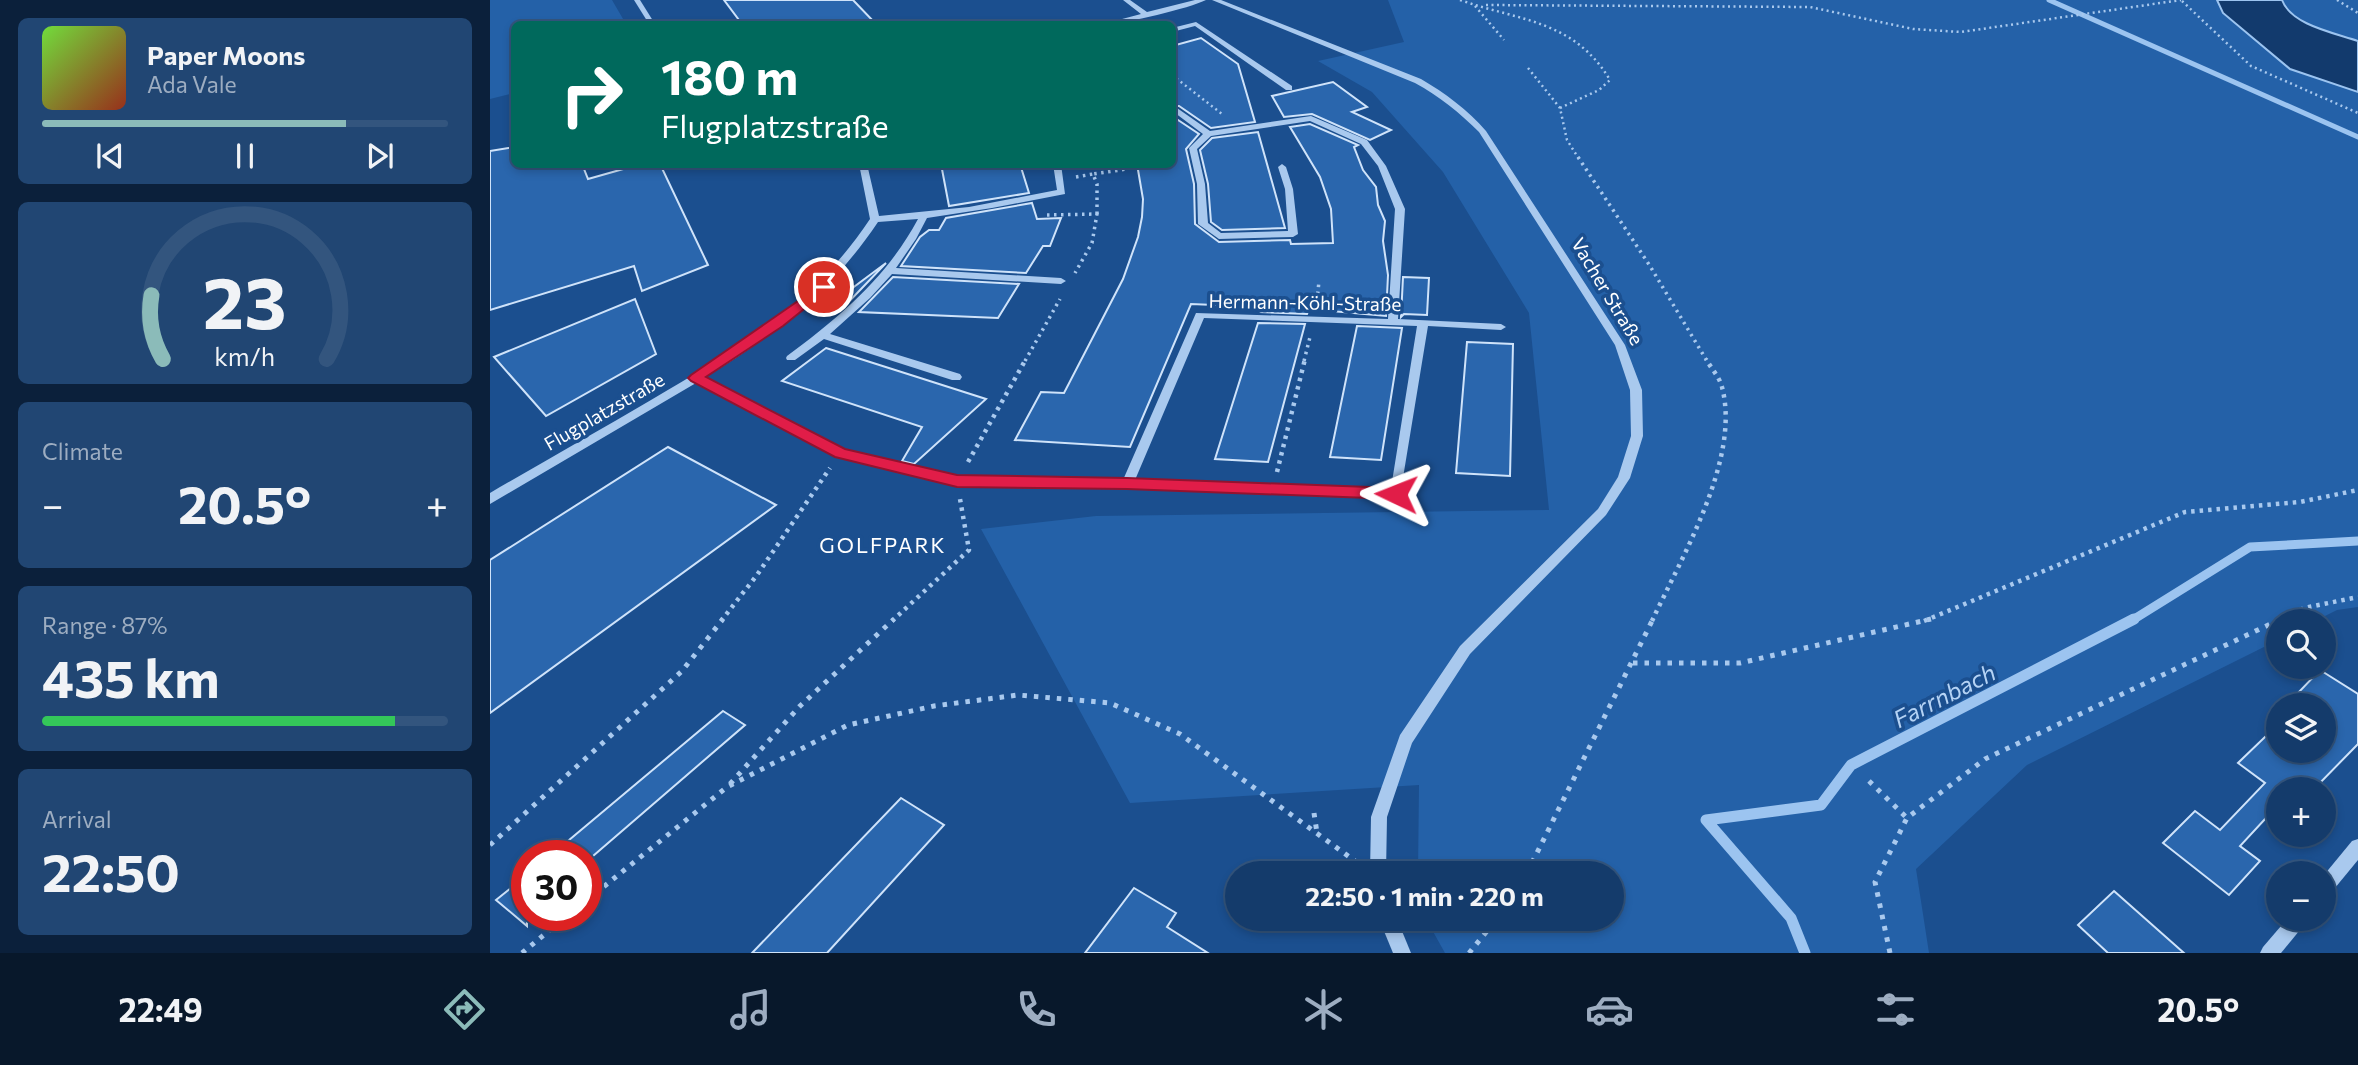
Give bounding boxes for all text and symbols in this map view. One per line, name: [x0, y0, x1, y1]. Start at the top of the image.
text: Paper Moons: [147, 39, 305, 70]
text: 180 m: [661, 45, 798, 105]
icon: right: [546, 49, 637, 140]
text: Ada Vale: [147, 70, 237, 98]
text: Flugplatzstraße: [661, 105, 889, 145]
icon: previous: [91, 137, 129, 175]
icon: pause: [226, 137, 264, 175]
icon: next: [361, 137, 399, 175]
street label: Vacher Straße: [1567, 233, 1649, 349]
text: 23: [203, 255, 287, 344]
pin: [794, 257, 854, 317]
icon: arrive: [805, 268, 843, 306]
street label: Hermann-Köhl-Straße: [1208, 289, 1402, 315]
text: km/h: [215, 341, 275, 371]
street label: Flugplatzstraße: [540, 367, 668, 455]
text: Climate: [42, 437, 123, 465]
position arrow: [1359, 457, 1433, 531]
text: 20.5°: [178, 471, 311, 535]
text: −: [42, 480, 64, 527]
text: +: [426, 480, 448, 527]
district label: GOLFPARK: [819, 532, 947, 557]
map controls: [2266, 609, 2336, 931]
button: search: [2266, 609, 2336, 679]
text: Range · 87%: [42, 611, 167, 639]
text: 435 km: [42, 645, 220, 709]
water label: Farrnbach: [1888, 657, 2000, 733]
button: layers: [2266, 693, 2336, 763]
button: +: [2266, 777, 2336, 847]
text: Arrival: [42, 805, 112, 833]
text: 22:50: [42, 839, 180, 903]
speed limit sign: 30: [511, 840, 602, 931]
button: −: [2266, 861, 2336, 931]
text: 22:50 · 1 min · 220 m: [1305, 880, 1544, 911]
icon: directions: [440, 985, 489, 1034]
icon: music: [726, 985, 775, 1034]
icon: phone: [1012, 985, 1061, 1034]
icon: climate: [1299, 985, 1348, 1034]
icon: car: [1585, 985, 1634, 1034]
icon: filters: [1871, 985, 1920, 1034]
text: 22:49: [119, 989, 203, 1029]
text: 20.5°: [2157, 989, 2239, 1029]

